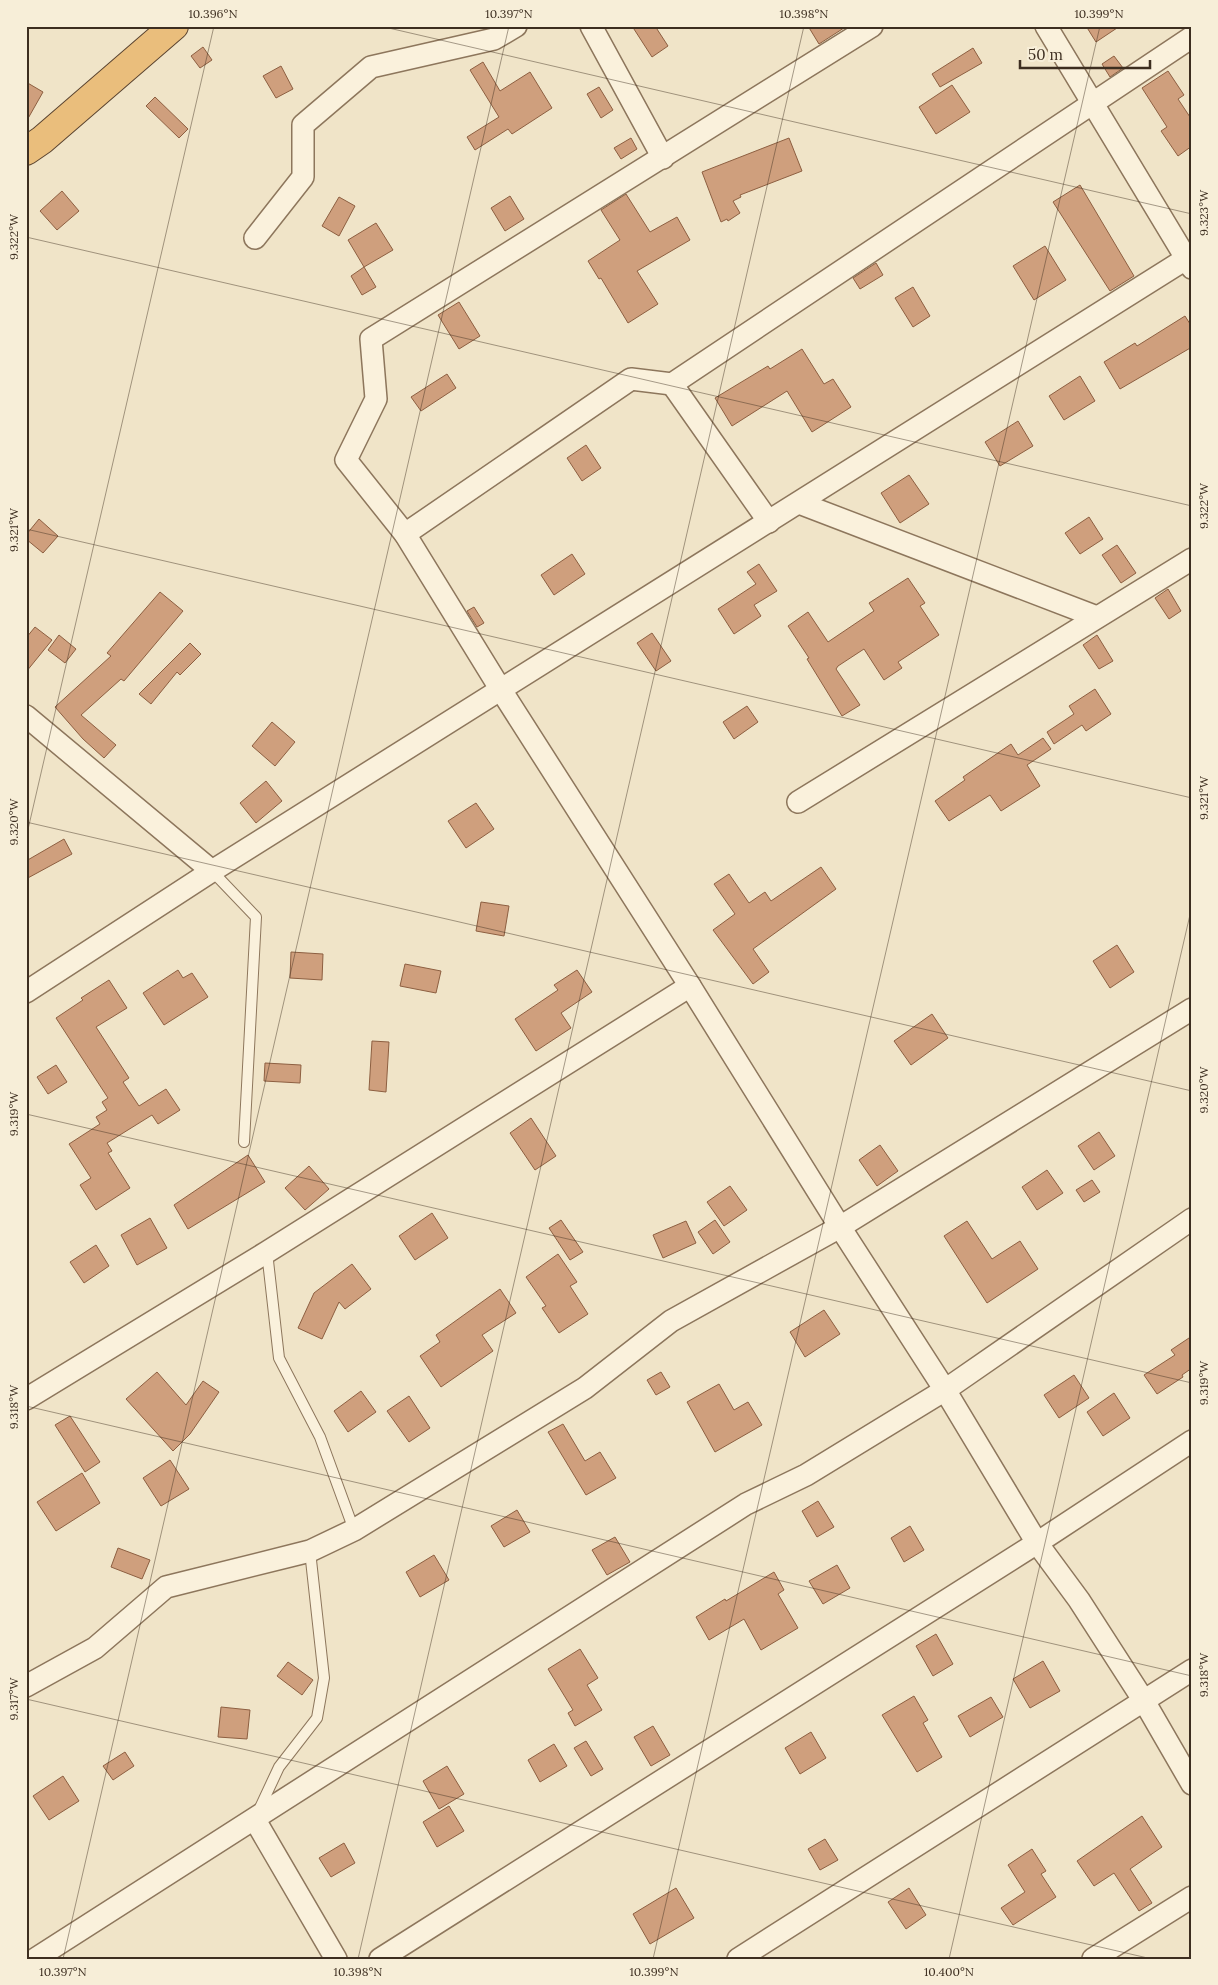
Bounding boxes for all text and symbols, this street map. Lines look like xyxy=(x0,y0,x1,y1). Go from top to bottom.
text: 10.396°N xyxy=(188,6,238,21)
text: 10.397°N xyxy=(485,6,533,21)
text: 10.398°N xyxy=(780,6,828,21)
text: 10.399°N xyxy=(1074,6,1124,21)
scale bar xyxy=(1020,38,1150,70)
text: 50 m xyxy=(1028,45,1063,64)
text: 9.323°W xyxy=(1196,189,1211,236)
text: 9.322°W xyxy=(6,213,21,260)
text: 9.322°W xyxy=(1196,482,1211,529)
text: 9.321°W xyxy=(6,507,21,552)
text: 9.321°W xyxy=(1196,775,1211,820)
text: 9.320°W xyxy=(6,797,21,846)
text: 9.320°W xyxy=(1196,1065,1211,1114)
text: 9.319°W xyxy=(6,1091,21,1136)
text: 9.319°W xyxy=(1196,1360,1211,1405)
text: 9.318°W xyxy=(6,1384,21,1429)
text: 9.318°W xyxy=(1196,1652,1211,1697)
text: 9.317°W xyxy=(6,1676,21,1721)
text: 10.397°N xyxy=(39,1964,87,1979)
text: 10.398°N xyxy=(334,1964,382,1979)
text: 10.399°N xyxy=(629,1964,679,1979)
text: 10.400°N xyxy=(924,1964,974,1979)

